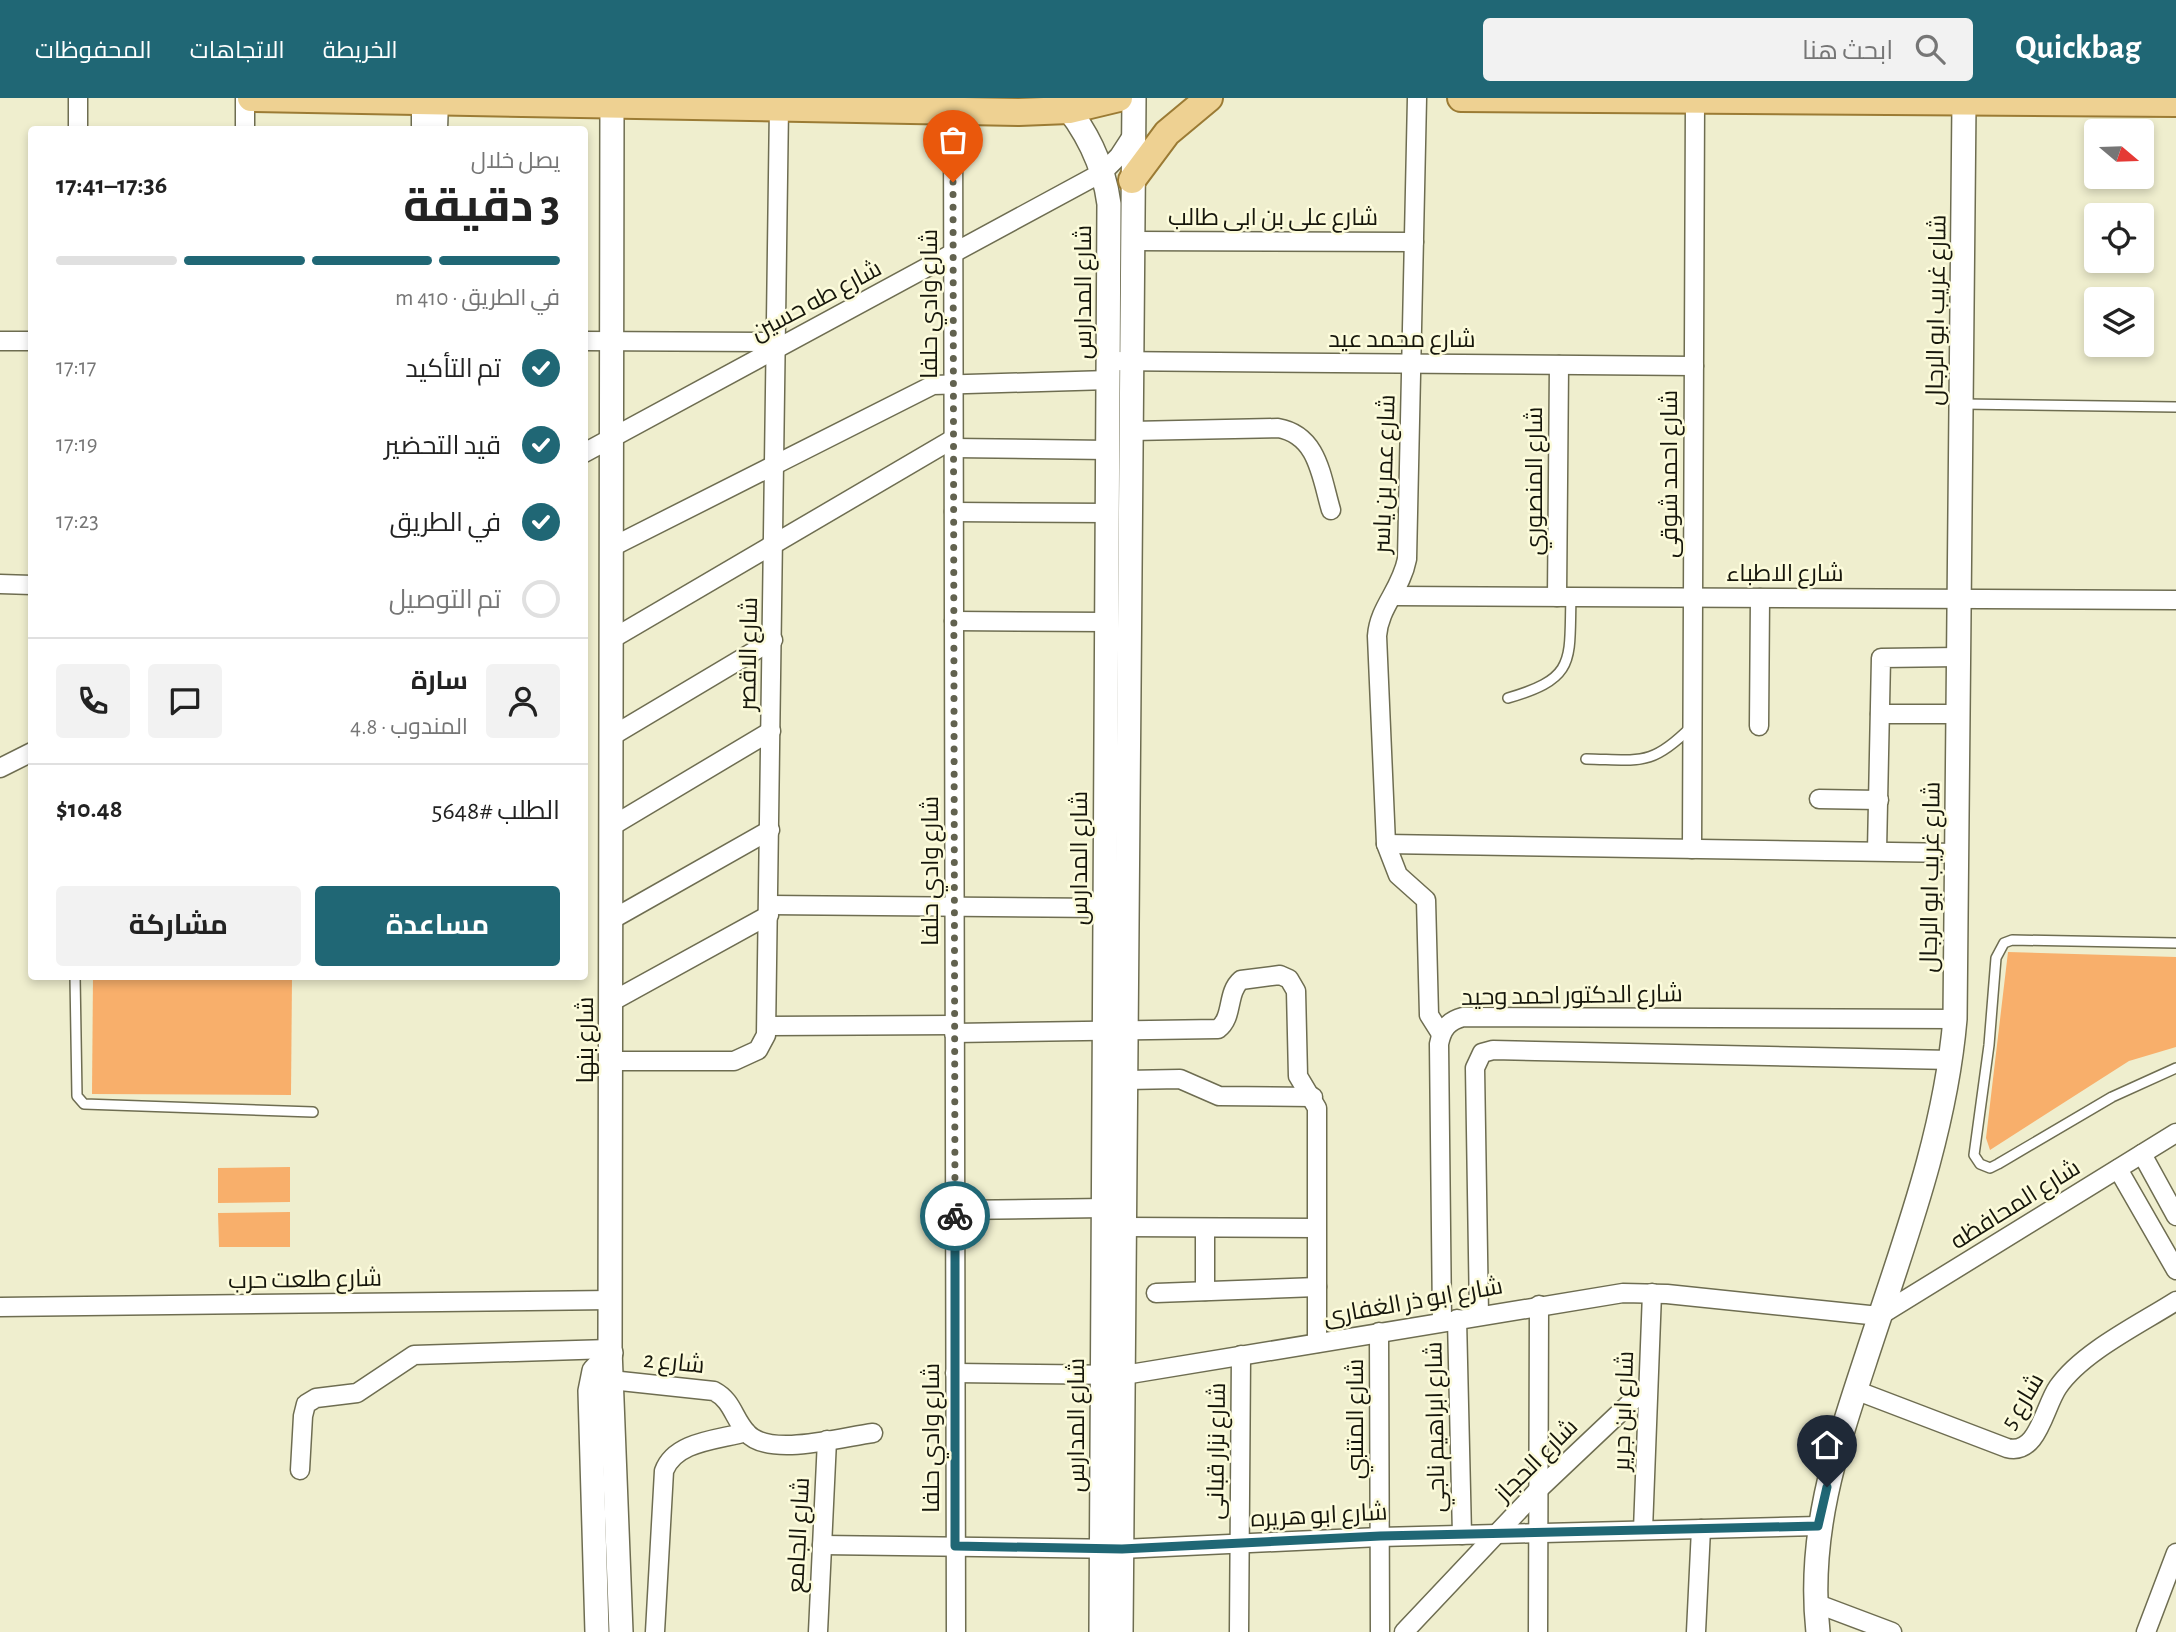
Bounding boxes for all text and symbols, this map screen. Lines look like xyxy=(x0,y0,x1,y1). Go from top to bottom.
search box xyxy=(1483,18,1973,81)
icon: search xyxy=(1911,30,1949,68)
text: Quickbag xyxy=(2015,32,2141,65)
text: ابحث هنا xyxy=(1802,38,1893,64)
text: المحفوظات xyxy=(35,39,152,63)
text: الاتجاهات xyxy=(190,39,285,63)
text: الخريطة xyxy=(323,39,398,63)
pin xyxy=(923,110,983,182)
north arrow xyxy=(2084,119,2154,189)
map controls xyxy=(2084,119,2154,357)
icon: bag xyxy=(934,121,972,159)
text: يصل خلال xyxy=(471,150,560,173)
text: 17:36–17:41 xyxy=(56,172,167,198)
text: 3 دقيقة xyxy=(403,184,560,230)
button: locate xyxy=(2084,203,2154,273)
street label: شارع على بن ابى طالب xyxy=(1168,205,1378,233)
street label: شارع غريب ابو الرجال xyxy=(1922,214,1954,406)
street label: شارع المدارس xyxy=(1071,225,1099,359)
street label: شارع وادي حلفا xyxy=(917,229,947,379)
street label: شارع طه حسين xyxy=(747,256,887,348)
text: في الطريق · 410 m xyxy=(395,287,560,310)
button: layers xyxy=(2084,287,2154,357)
street label: شارع محمد عيد xyxy=(1328,327,1476,355)
icon: check xyxy=(522,349,560,387)
text: 17:17 xyxy=(56,356,96,379)
text: تم التأكيد xyxy=(405,356,501,382)
street label: شارع احمد شوقى xyxy=(1657,390,1685,558)
street label: شارع عمر بن ياسر xyxy=(1369,394,1403,556)
street label: شارع المنصوري xyxy=(1522,407,1552,555)
icon: check xyxy=(522,426,560,464)
text: 17:19 xyxy=(56,433,98,456)
text: قيد التحضير xyxy=(384,433,501,459)
icon: check xyxy=(522,503,560,541)
text: 17:23 xyxy=(56,510,99,533)
text: في الطريق xyxy=(389,510,501,536)
street label: شارع الاطباء xyxy=(1726,561,1844,589)
text: تم التوصيل xyxy=(389,587,501,613)
street label: شارع الاقصر xyxy=(735,597,765,713)
button: phone xyxy=(56,664,130,738)
button: chat xyxy=(148,664,222,738)
button: person xyxy=(486,664,560,738)
text: سارة xyxy=(411,668,468,694)
text: المندوب · 4.8 xyxy=(350,716,468,739)
street label: شارع غريب ابو الرجال xyxy=(1916,781,1948,973)
street label: شارع المدارس xyxy=(1067,791,1095,925)
text: $10.48 xyxy=(56,796,122,822)
street label: شارع وادي حلفا xyxy=(918,796,948,946)
text: الطلب #5648 xyxy=(432,798,560,824)
button: مشاركة xyxy=(56,886,301,966)
button: مساعدة xyxy=(315,886,560,966)
street label: شارع الدكتور احمد وحيد xyxy=(1461,981,1683,1013)
street label: شارع بنها xyxy=(573,997,601,1083)
street label: شارع المحافظه xyxy=(1946,1155,2086,1257)
courier xyxy=(920,1181,990,1251)
icon: bike xyxy=(936,1197,974,1235)
street label: شارع طلعت حرب xyxy=(228,1266,382,1296)
street label: شارع ابو ذر الغفارى xyxy=(1322,1273,1505,1333)
street label: شارع ابراهيم ناجي xyxy=(1422,1341,1455,1513)
street label: شارع 2 xyxy=(642,1347,706,1381)
street label: شارع ابن جرير xyxy=(1609,1351,1641,1474)
street label: شارع المدارس xyxy=(1064,1358,1092,1492)
street label: شارع المتنبي xyxy=(1343,1359,1374,1479)
street label: شارع وادي حلفا xyxy=(919,1363,949,1513)
street label: شارع 5 xyxy=(1996,1369,2051,1435)
street label: شارع نزار قبانى xyxy=(1203,1382,1233,1520)
street label: شارع الحجاز xyxy=(1489,1414,1585,1510)
pin xyxy=(1797,1415,1857,1487)
icon: home xyxy=(1808,1426,1846,1464)
street label: شارع الجامع xyxy=(783,1477,817,1594)
street label: شارع ابو هريره xyxy=(1250,1499,1388,1535)

